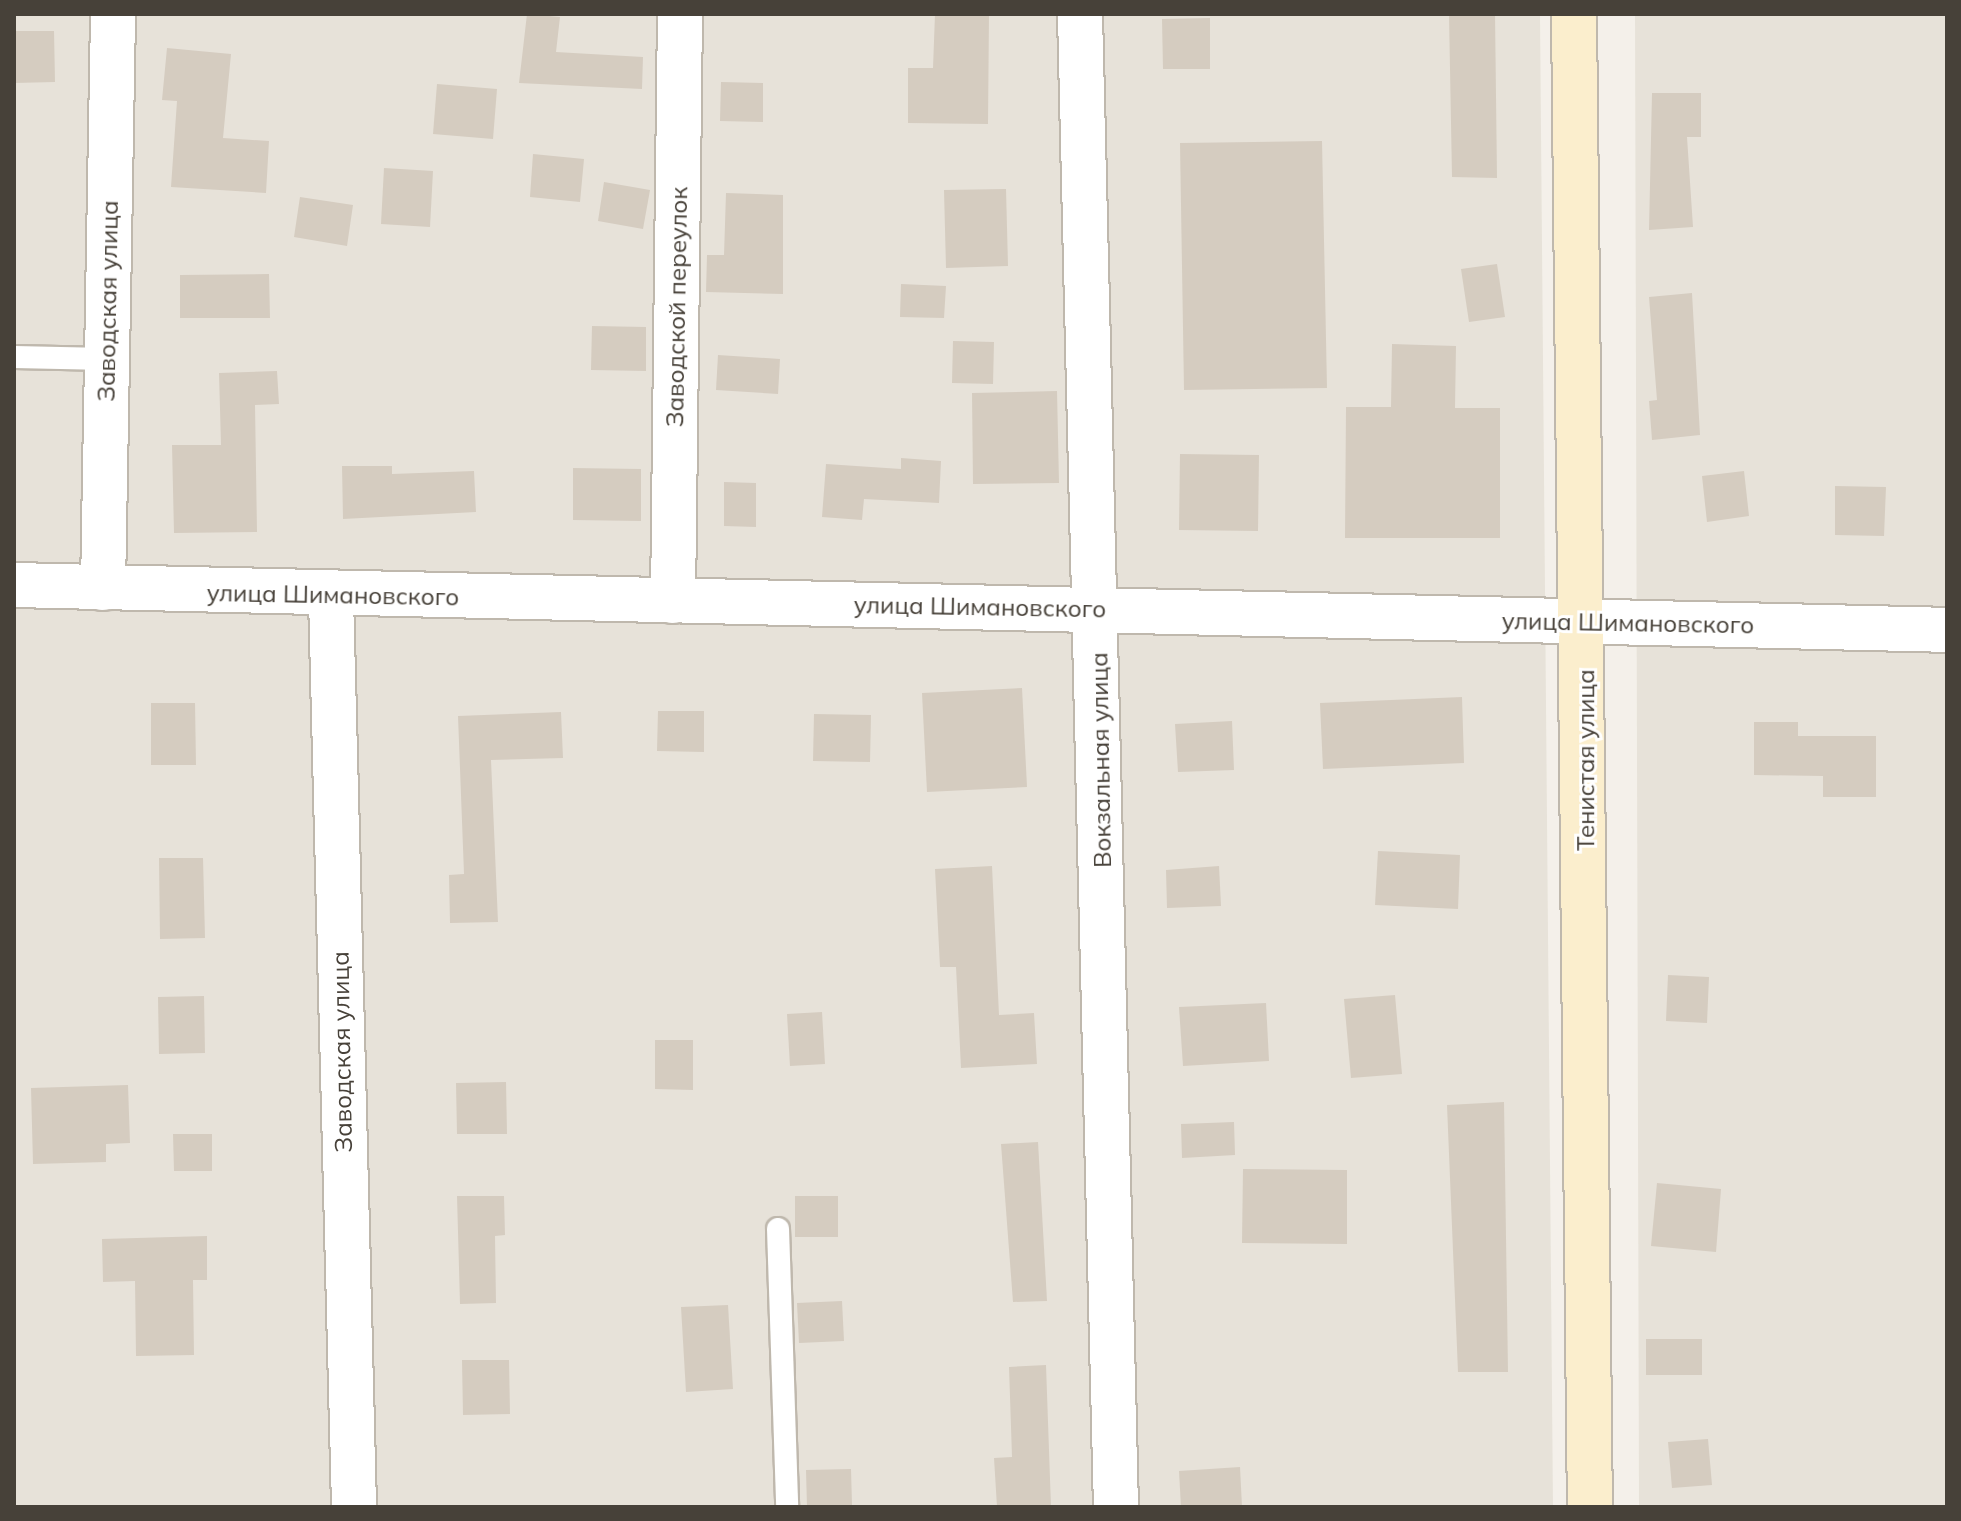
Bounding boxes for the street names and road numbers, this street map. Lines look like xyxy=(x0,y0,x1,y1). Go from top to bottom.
street label: Заводской переулок xyxy=(661,187,693,427)
street label: Заводская улица xyxy=(92,200,124,402)
street label: улица Шимановского xyxy=(207,578,459,612)
street label: улица Шимановского xyxy=(854,590,1106,624)
street label: улица Шимановского xyxy=(1502,606,1754,640)
street label: Вокзальная улица xyxy=(1085,652,1117,868)
street label: Тенистая улица xyxy=(1572,669,1600,851)
street label: Заводская улица xyxy=(326,951,358,1153)

